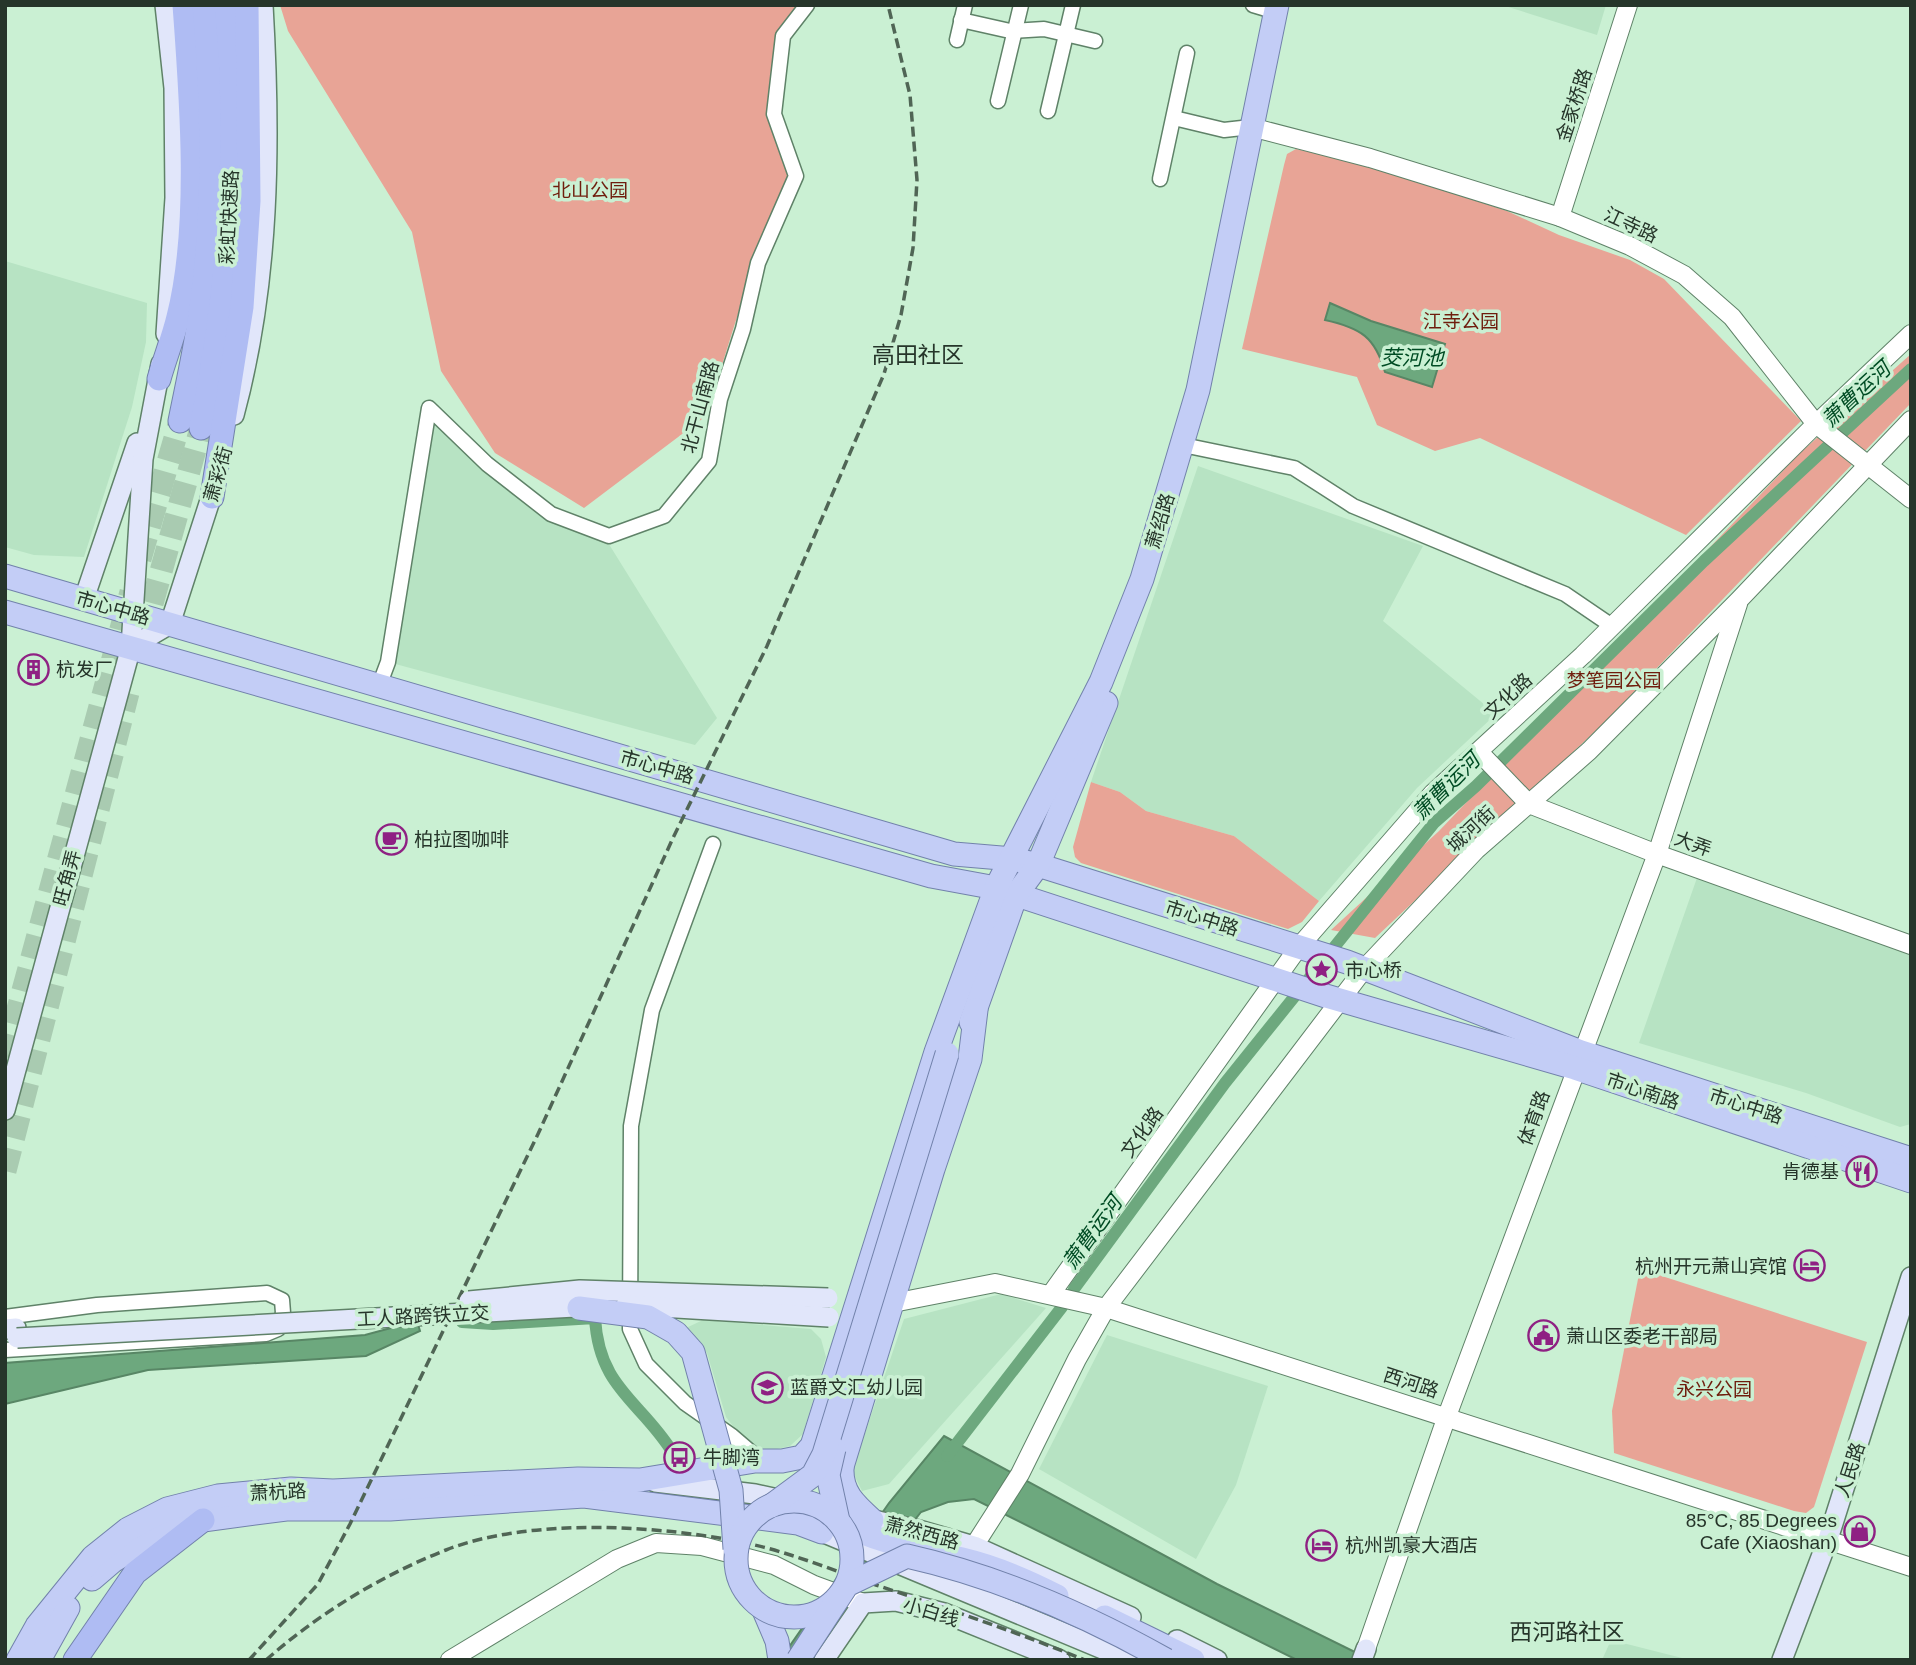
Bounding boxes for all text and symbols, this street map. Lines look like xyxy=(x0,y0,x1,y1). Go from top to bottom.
street label: 金家桥路 xyxy=(1552,66,1596,144)
street label: 彩虹快速路 xyxy=(216,169,242,265)
park label: 北山公园 xyxy=(552,180,628,201)
street label: 江寺路 xyxy=(1601,203,1661,247)
park label: 江寺公园 xyxy=(1423,311,1499,332)
district label: 高田社区 xyxy=(872,342,964,368)
water label: 茭河池 xyxy=(1381,346,1445,369)
water label: 萧曹运河 xyxy=(1817,354,1897,431)
street label: 北干山南路 xyxy=(678,358,722,456)
street label: 萧彩街 xyxy=(200,444,236,504)
street label: 萧绍路 xyxy=(1142,491,1178,551)
street label: 市心中路 xyxy=(74,587,152,629)
building icon: 杭发厂 xyxy=(16,652,50,686)
place label: 杭发厂 xyxy=(56,659,113,680)
street label: 文化路 xyxy=(1480,669,1536,723)
park label: 梦笔园公园 xyxy=(1566,670,1662,691)
water label: 萧曹运河 xyxy=(1408,745,1487,824)
street label: 市心中路 xyxy=(618,746,696,788)
street label: 城河街 xyxy=(1443,802,1499,856)
cafe icon: 柏拉图咖啡 xyxy=(374,822,408,856)
street label: 大弄 xyxy=(1672,828,1714,860)
place label: 柏拉图咖啡 xyxy=(414,829,509,850)
street label: 旺角弄 xyxy=(49,848,85,908)
street label: 市心中路 xyxy=(1163,896,1241,940)
place icon: 市心桥 xyxy=(1305,953,1339,987)
place label: 市心桥 xyxy=(1345,960,1402,981)
street label: 市心南路 xyxy=(1604,1069,1682,1113)
street label: 市心中路 xyxy=(1707,1084,1785,1128)
street label: 体育路 xyxy=(1514,1088,1554,1148)
street label: 文化路 xyxy=(1117,1103,1167,1161)
restaurant icon: 肯德基 xyxy=(1845,1154,1879,1188)
place label: 肯德基 xyxy=(1782,1161,1839,1182)
water label: 萧曹运河 xyxy=(1058,1188,1128,1273)
hotel icon: 杭州开元萧山宾馆 xyxy=(1793,1249,1827,1283)
place label: 杭州开元萧山宾馆 xyxy=(1635,1256,1787,1277)
street label: 工人路跨铁立交 xyxy=(356,1302,490,1330)
public building icon: 萧山区委老干部局 xyxy=(1526,1319,1560,1353)
place label: 萧山区委老干部局 xyxy=(1566,1326,1718,1347)
street label: 西河路 xyxy=(1381,1364,1441,1402)
school or university icon: 蓝爵文汇幼儿园 xyxy=(750,1370,784,1404)
place label: 蓝爵文汇幼儿园 xyxy=(790,1377,923,1398)
park label: 永兴公园 xyxy=(1676,1379,1752,1400)
bus stop icon: 牛脚湾 xyxy=(663,1440,697,1474)
street label: 人民路 xyxy=(1831,1440,1869,1500)
place label: 牛脚湾 xyxy=(703,1447,760,1468)
street label: 萧杭路 xyxy=(249,1480,307,1504)
place label: 85°C, 85 Degrees Cafe (Xiaoshan) xyxy=(1686,1510,1837,1553)
street label: 萧然西路 xyxy=(883,1513,961,1553)
shop icon: 85°C, 85 Degrees Cafe (Xiaoshan) xyxy=(1843,1514,1877,1548)
hotel icon: 杭州凯豪大酒店 xyxy=(1305,1528,1339,1562)
place label: 杭州凯豪大酒店 xyxy=(1345,1535,1478,1556)
street label: 小白线 xyxy=(901,1594,961,1630)
district label: 西河路社区 xyxy=(1510,1619,1625,1645)

